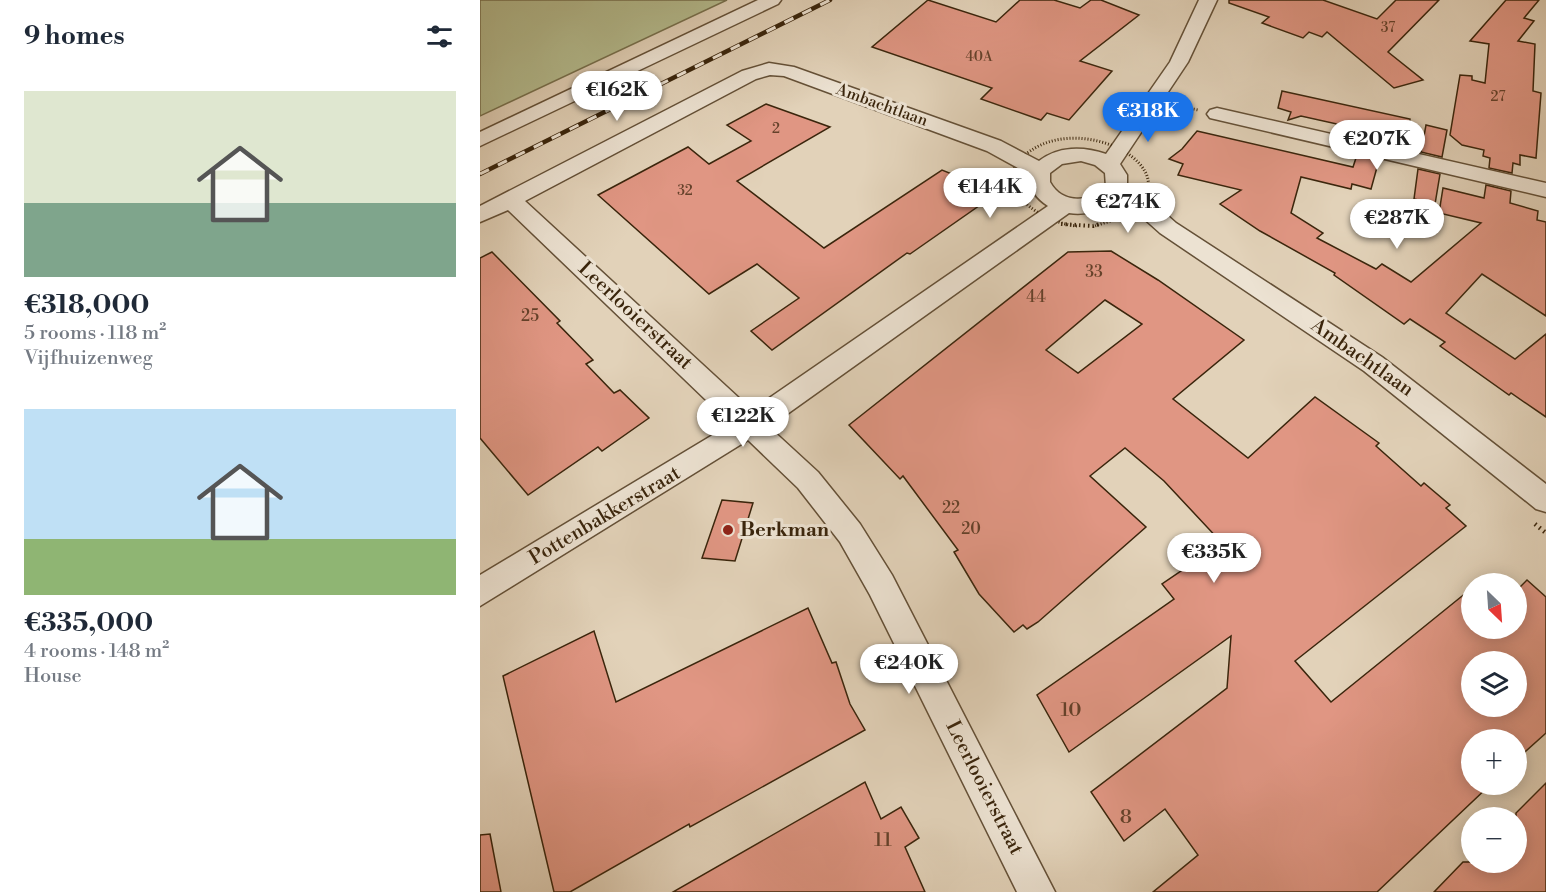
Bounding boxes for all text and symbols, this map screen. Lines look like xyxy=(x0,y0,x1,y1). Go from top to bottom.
house number: 37 xyxy=(1381,19,1395,37)
text: 9 homes xyxy=(24,20,125,52)
icon: filters xyxy=(423,20,456,53)
house number: 40A xyxy=(965,48,993,66)
pin: €162K xyxy=(575,71,659,122)
text: €162K xyxy=(585,78,649,103)
street label: Ambachtlaan xyxy=(833,79,931,131)
house number: 27 xyxy=(1491,88,1505,106)
pin: €318K xyxy=(1106,92,1190,143)
text: €318K xyxy=(1117,99,1179,124)
house number: 2 xyxy=(772,120,780,138)
pin: €207K xyxy=(1335,120,1419,171)
text: €207K xyxy=(1343,127,1411,152)
icon: home xyxy=(186,130,294,238)
pin: €144K xyxy=(948,168,1032,219)
text: €144K xyxy=(957,175,1023,200)
house number: 32 xyxy=(677,182,693,200)
pin: €274K xyxy=(1086,183,1170,234)
text: €274K xyxy=(1095,190,1161,215)
pin: €287K xyxy=(1355,199,1439,250)
text: €287K xyxy=(1364,206,1430,231)
street label: Leerlooierstraat xyxy=(573,257,697,375)
house number: 33 xyxy=(1085,262,1103,282)
house number: 44 xyxy=(1026,287,1046,307)
text: €318,000 xyxy=(24,289,149,321)
house number: 25 xyxy=(521,306,539,326)
street label: Ambachtlaan xyxy=(1305,313,1418,403)
text: 5 rooms · 118 m² xyxy=(24,321,166,346)
text: Vijfhuizenweg xyxy=(24,346,153,371)
pin: €122K xyxy=(701,397,785,448)
text: €122K xyxy=(711,404,775,429)
icon: home xyxy=(186,448,294,556)
street label: Pottenbakkerstraat xyxy=(525,461,685,571)
house number: 22 xyxy=(942,498,960,518)
place label: Berkman xyxy=(740,518,830,543)
house number: 20 xyxy=(961,519,981,539)
marker: Berkman xyxy=(721,523,735,537)
pin: €335K xyxy=(1172,533,1256,584)
text: €335K xyxy=(1181,540,1247,565)
north arrow xyxy=(1461,573,1527,639)
map controls xyxy=(1461,573,1527,873)
text: €335,000 xyxy=(24,607,153,639)
text: 4 rooms · 148 m² xyxy=(24,639,169,664)
pin: €240K xyxy=(867,644,951,695)
text: €240K xyxy=(874,651,944,676)
button: layers xyxy=(1461,651,1527,717)
text: House xyxy=(24,664,82,689)
house number: 10 xyxy=(1060,698,1082,723)
street label: Leerlooierstraat xyxy=(939,717,1029,859)
button: + xyxy=(1461,729,1527,795)
house number: 8 xyxy=(1120,805,1132,830)
button: − xyxy=(1461,807,1527,873)
house number: 11 xyxy=(874,828,892,853)

